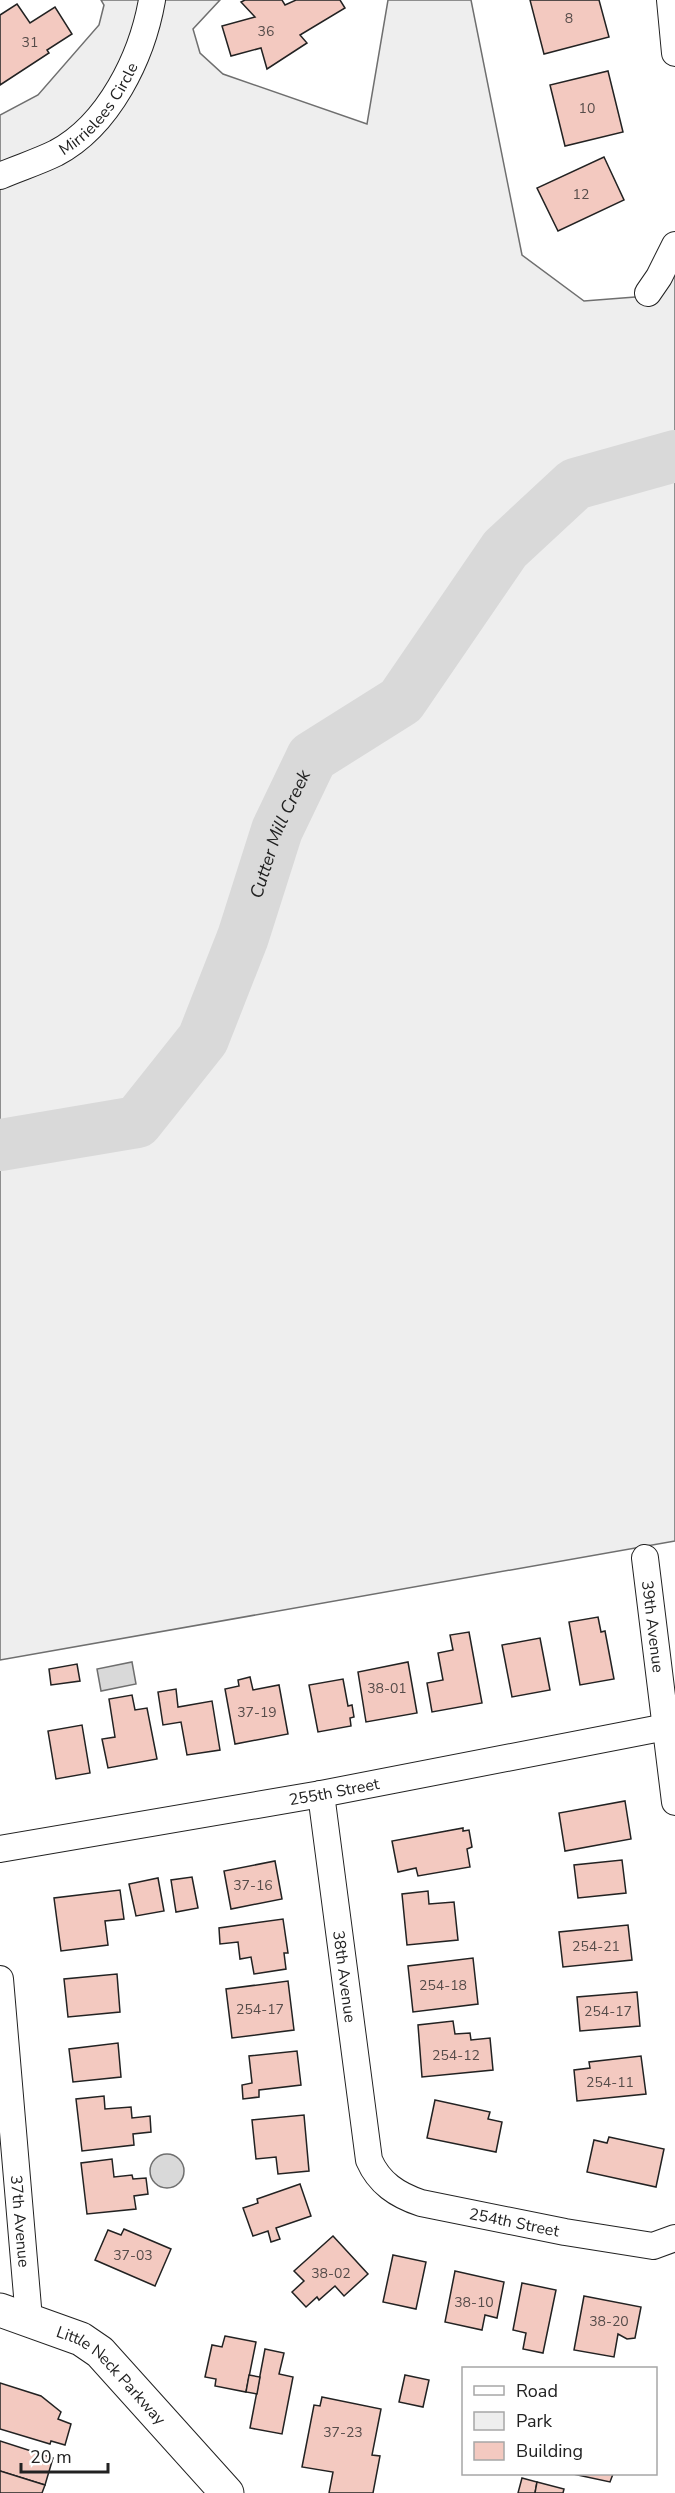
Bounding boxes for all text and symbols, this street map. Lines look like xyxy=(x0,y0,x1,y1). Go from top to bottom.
house number: 8 xyxy=(565,9,573,28)
house number: 36 xyxy=(258,22,274,41)
house number: 31 xyxy=(22,33,38,52)
street label: Mirrielees Circle xyxy=(55,59,143,161)
house number: 10 xyxy=(579,99,595,118)
house number: 12 xyxy=(573,185,589,204)
water label: Cutter Mill Creek xyxy=(244,765,317,901)
street label: 39th Avenue xyxy=(636,1579,669,1674)
house number: 38-01 xyxy=(367,1679,407,1698)
house number: 37-19 xyxy=(237,1703,277,1722)
street label: 255th Street xyxy=(287,1773,382,1811)
house number: 37-16 xyxy=(233,1876,273,1895)
street label: 38th Avenue xyxy=(327,1929,361,2024)
house number: 254-21 xyxy=(572,1937,620,1956)
house number: 254-18 xyxy=(419,1976,467,1995)
house number: 254-17 xyxy=(236,2000,284,2019)
house number: 254-17 xyxy=(584,2002,632,2021)
house number: 254-12 xyxy=(432,2046,480,2065)
house number: 254-11 xyxy=(586,2073,634,2092)
street label: 37th Avenue xyxy=(5,2174,35,2268)
street label: 254th Street xyxy=(467,2203,561,2243)
house number: 37-03 xyxy=(113,2246,153,2265)
house number: 38-02 xyxy=(311,2264,351,2283)
house number: 38-10 xyxy=(454,2293,494,2312)
house number: 38-20 xyxy=(589,2312,629,2331)
street label: Little Neck Parkway xyxy=(53,2321,171,2431)
legend xyxy=(462,2367,657,2475)
text: Road xyxy=(516,2379,558,2403)
text: Park xyxy=(516,2409,553,2433)
house number: 37-23 xyxy=(323,2423,363,2442)
scale bar xyxy=(21,2436,108,2474)
text: Building xyxy=(516,2439,583,2463)
text: 20 m xyxy=(30,2445,72,2469)

